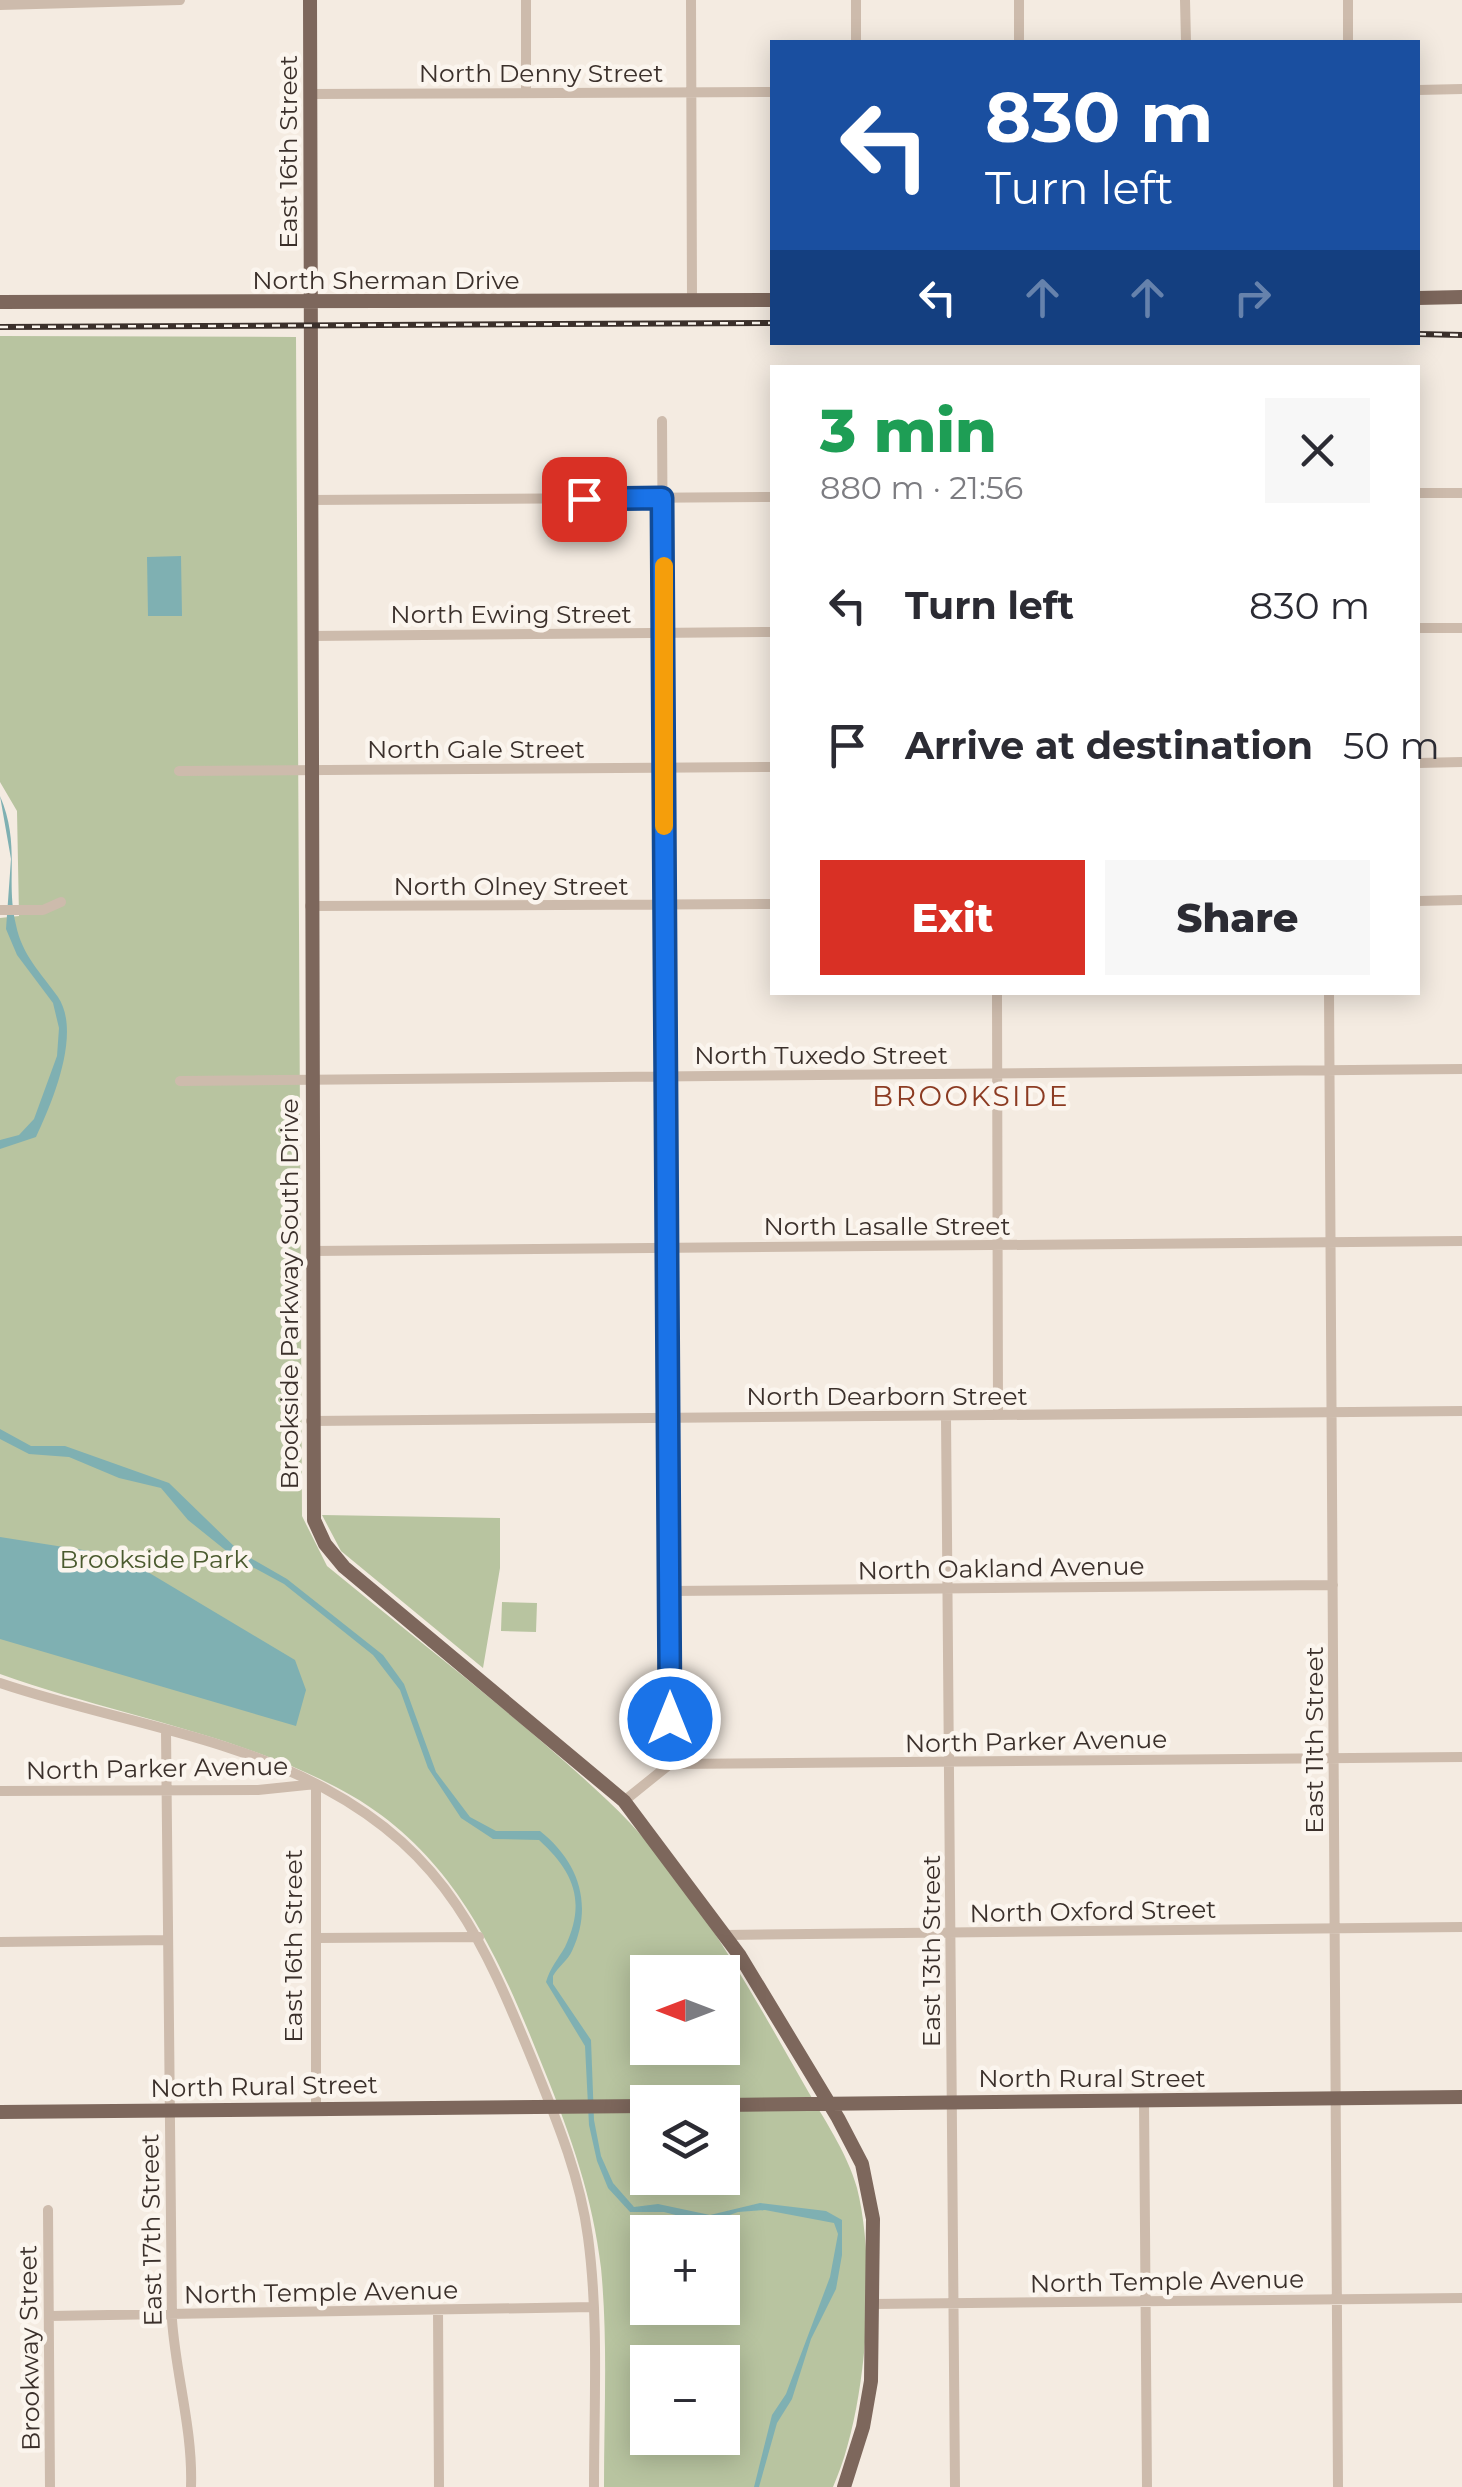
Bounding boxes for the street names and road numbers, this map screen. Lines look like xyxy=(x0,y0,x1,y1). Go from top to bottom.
street label: East 16th Street xyxy=(273,55,303,249)
street label: North Denny Street xyxy=(419,58,663,88)
street label: North Sherman Drive xyxy=(252,265,520,295)
street label: North Ewing Street xyxy=(390,599,632,629)
street label: North Gale Street xyxy=(367,734,585,764)
street label: North Olney Street xyxy=(393,871,629,901)
street label: North Tuxedo Street xyxy=(694,1040,948,1070)
street label: Brookside Parkway South Drive xyxy=(274,1098,304,1490)
street label: North Lasalle Street xyxy=(763,1211,1011,1241)
street label: North Dearborn Street xyxy=(746,1381,1028,1411)
street label: North Oakland Avenue xyxy=(857,1550,1145,1586)
street label: East 11th Street xyxy=(1299,1646,1329,1834)
street label: North Parker Avenue xyxy=(904,1724,1168,1758)
street label: North Parker Avenue xyxy=(25,1751,289,1785)
street label: East 16th Street xyxy=(278,1849,308,2043)
street label: East 13th Street xyxy=(916,1855,946,2047)
street label: North Oxford Street xyxy=(969,1894,1217,1928)
street label: North Rural Street xyxy=(978,2063,1206,2093)
street label: North Rural Street xyxy=(150,2069,378,2103)
street label: East 17th Street xyxy=(134,2133,168,2327)
street label: Brookway Street xyxy=(12,2245,46,2451)
street label: North Temple Avenue xyxy=(1030,2264,1304,2298)
street label: North Temple Avenue xyxy=(184,2275,458,2309)

